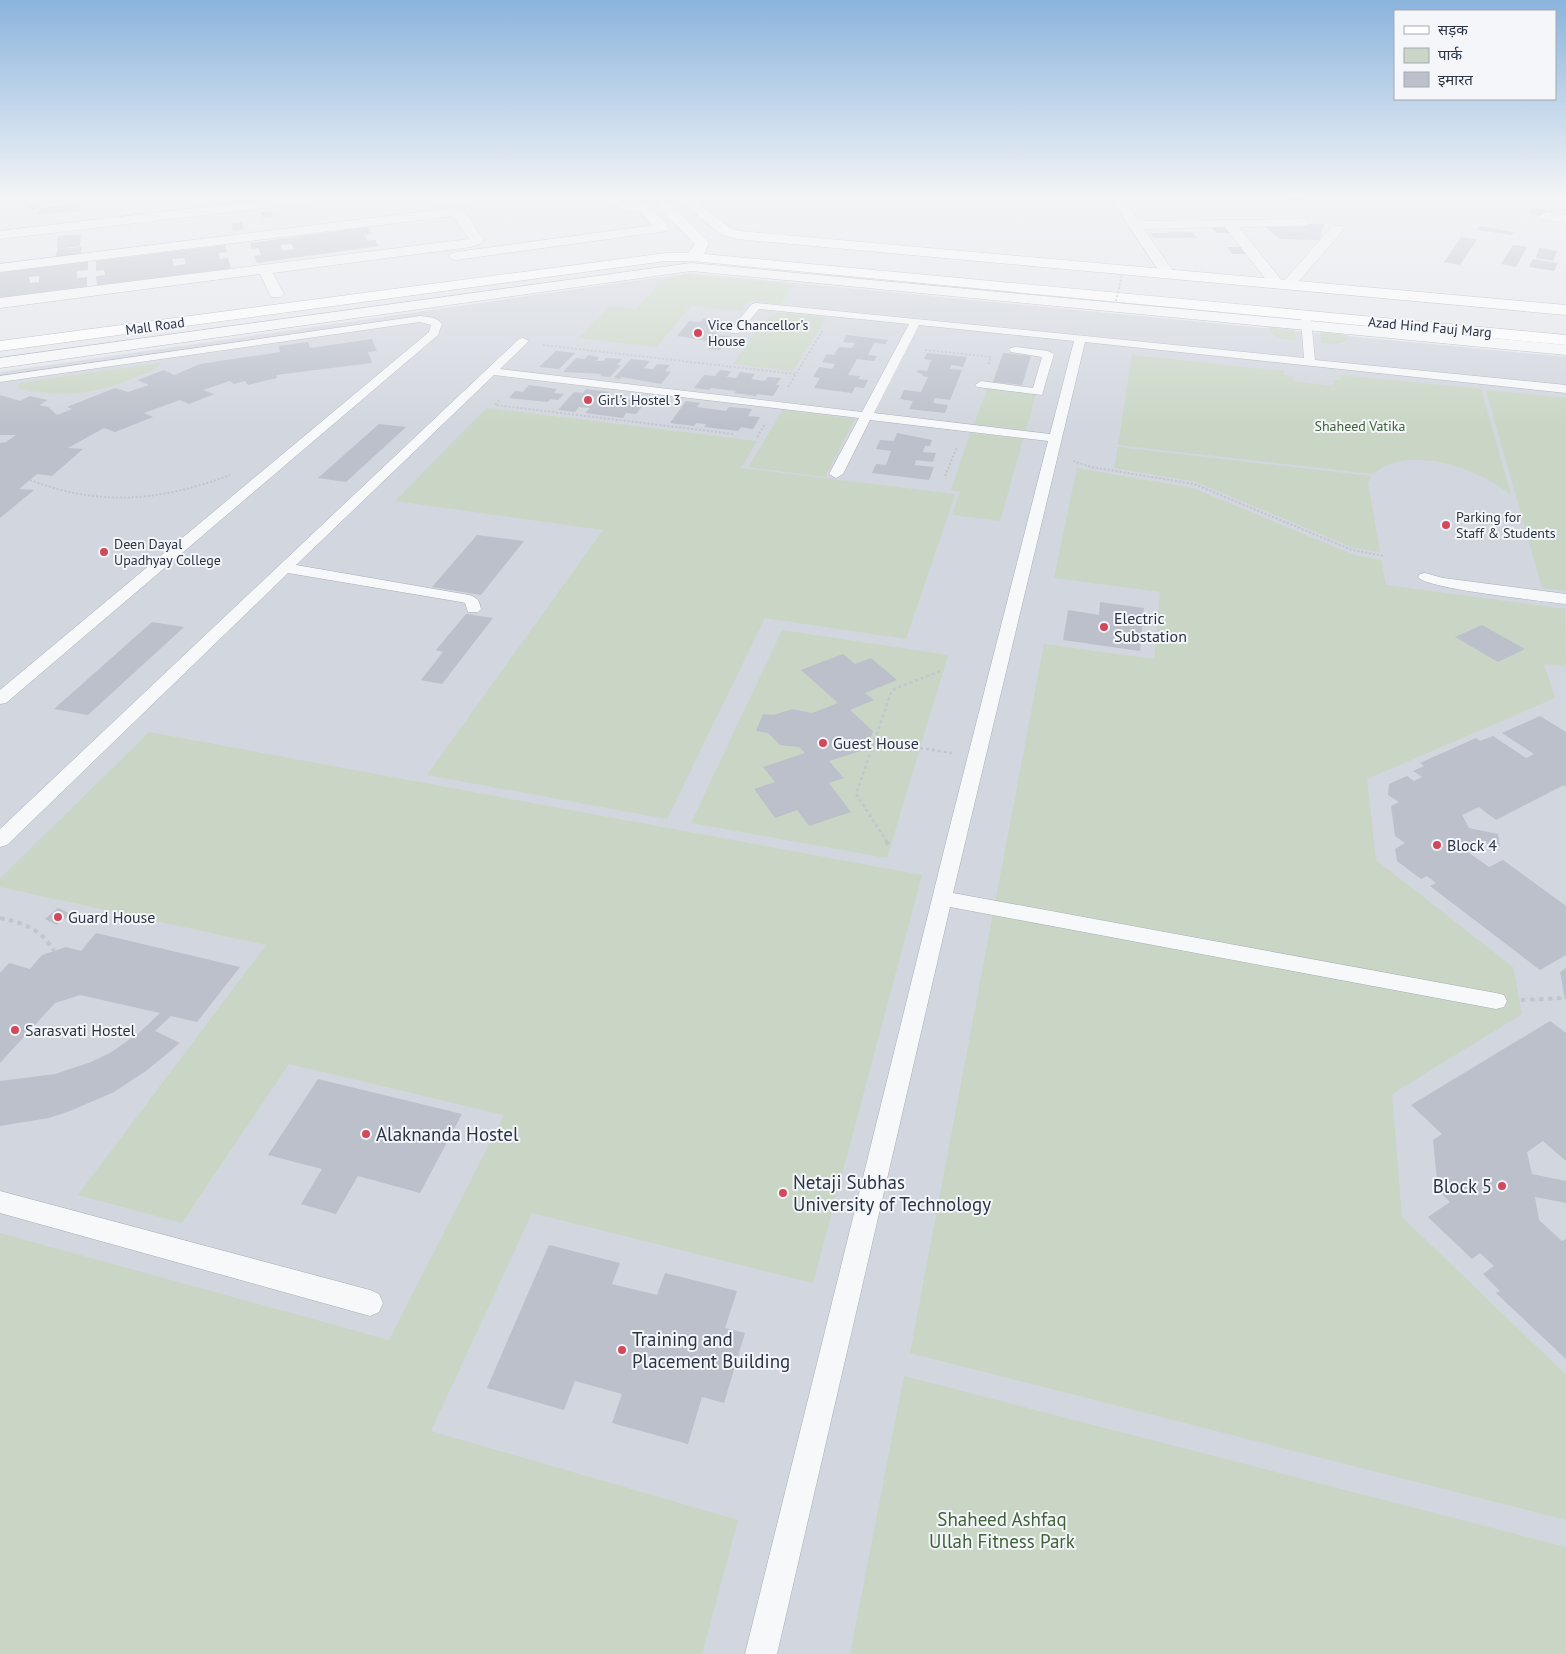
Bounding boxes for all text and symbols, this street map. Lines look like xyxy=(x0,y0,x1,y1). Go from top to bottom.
legend xyxy=(1394,10,1556,100)
text: सड़क xyxy=(1438,20,1468,39)
text: पार्क xyxy=(1438,45,1462,64)
text: इमारत xyxy=(1438,70,1473,89)
street label: Mall Road xyxy=(124,313,186,339)
street label: Azad Hind Fauj Marg xyxy=(1367,313,1493,341)
place label: Vice Chancellor's House xyxy=(707,316,809,350)
marker: Vice Chancellor's House xyxy=(692,327,704,339)
place label: Girl's Hostel 3 xyxy=(598,391,681,409)
marker: Girl's Hostel 3 xyxy=(582,394,594,406)
park label: Shaheed Vatika xyxy=(1315,417,1406,435)
place label: Parking for Staff & Students xyxy=(1456,508,1556,542)
marker: Parking for Staff & Students xyxy=(1440,519,1452,531)
place label: Deen Dayal Upadhyay College xyxy=(114,535,221,569)
marker: Deen Dayal Upadhyay College xyxy=(98,546,110,558)
place label: Electric Substation xyxy=(1114,608,1187,646)
marker: Electric Substation xyxy=(1098,621,1110,633)
place label: Guest House xyxy=(833,733,919,753)
marker: Guest House xyxy=(817,737,829,749)
place label: Block 4 xyxy=(1447,835,1497,855)
marker: Block 4 xyxy=(1431,839,1443,851)
place label: Guard House xyxy=(68,907,156,927)
marker: Guard House xyxy=(52,911,64,923)
place label: Sarasvati Hostel xyxy=(25,1020,136,1040)
marker: Sarasvati Hostel xyxy=(9,1024,21,1036)
place label: Alaknanda Hostel xyxy=(376,1122,519,1146)
marker: Alaknanda Hostel xyxy=(360,1128,372,1140)
place label: Netaji Subhas University of Technology xyxy=(793,1170,991,1216)
place label: Block 5 xyxy=(1433,1174,1492,1198)
marker: Block 5 xyxy=(1496,1180,1508,1192)
marker: Netaji Subhas University of Technology xyxy=(777,1187,789,1199)
place label: Training and Placement Building xyxy=(632,1327,790,1373)
marker: Training and Placement Building xyxy=(616,1344,628,1356)
park label: Shaheed Ashfaq Ullah Fitness Park xyxy=(929,1507,1075,1553)

